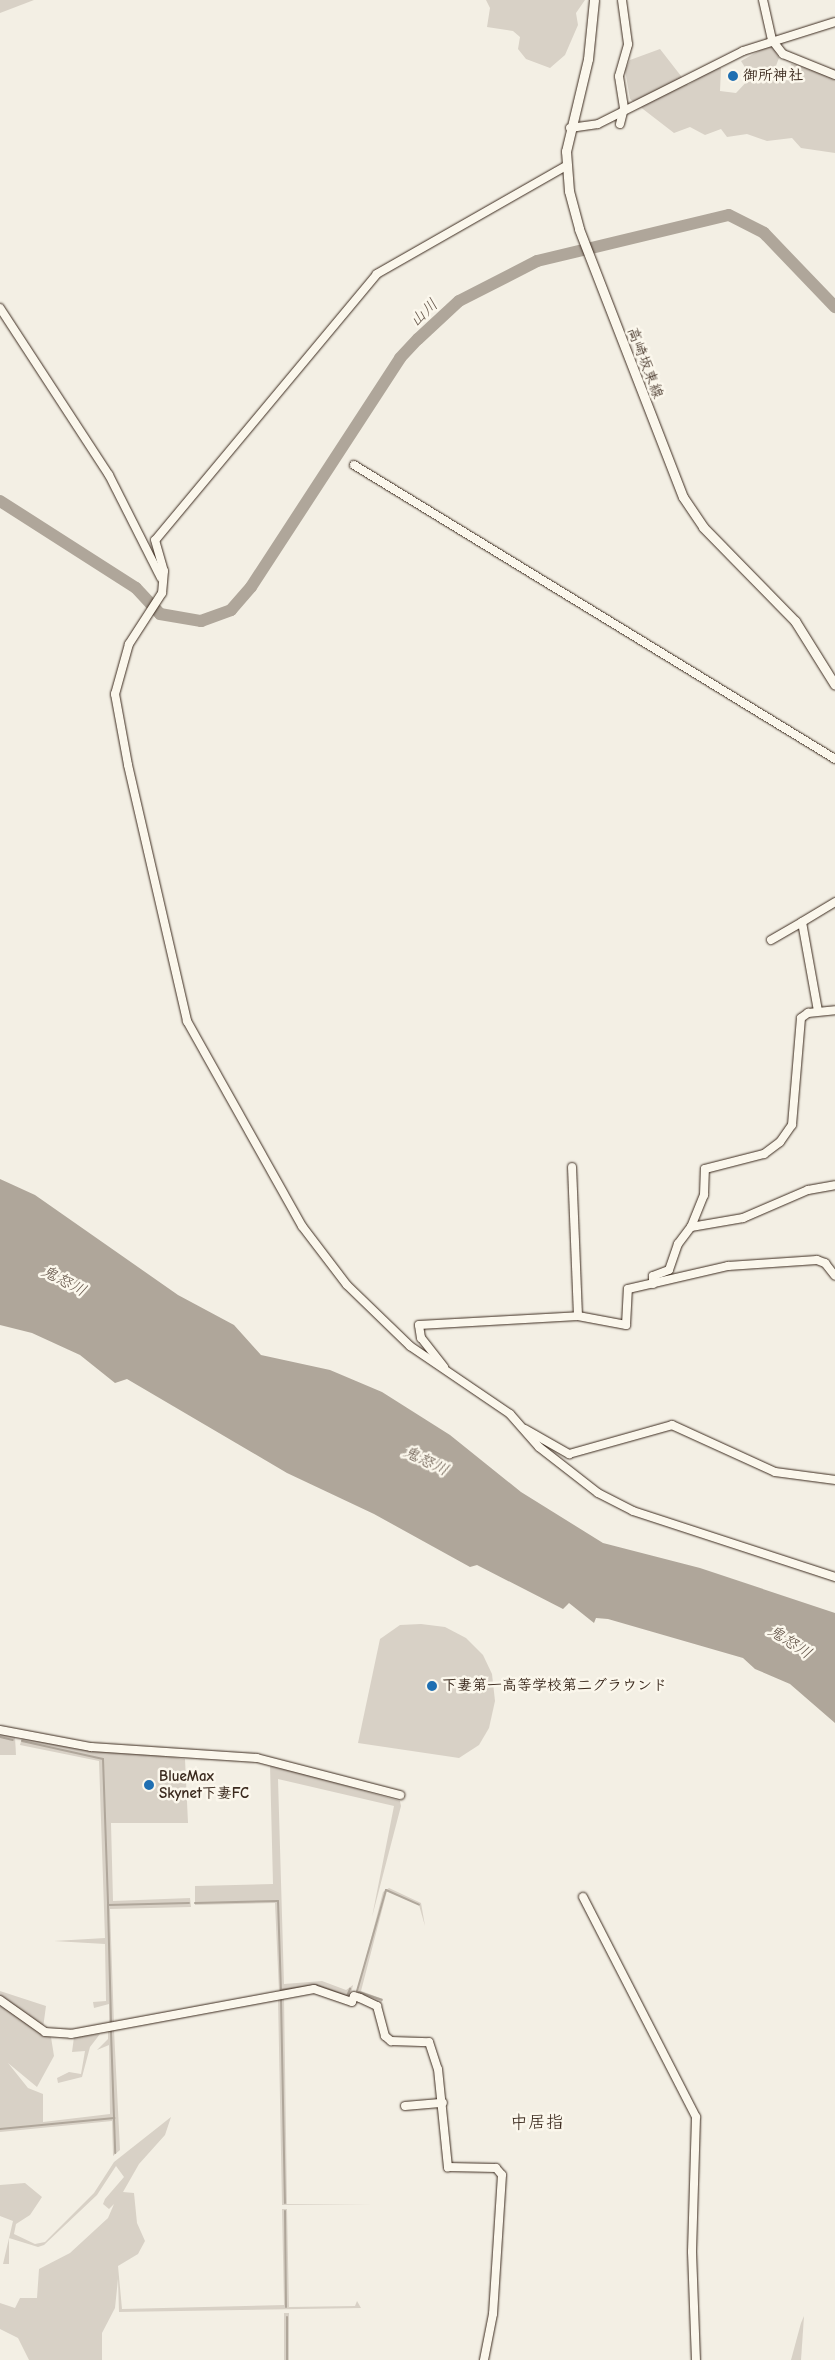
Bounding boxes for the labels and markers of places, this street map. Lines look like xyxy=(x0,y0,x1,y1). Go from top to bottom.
place label: 御所神社 xyxy=(743,67,803,85)
marker: 御所神社 xyxy=(727,70,739,82)
place label: 下妻第一高等学校第二グラウンド xyxy=(442,1677,667,1695)
marker: 下妻第一高等学校第二グラウンド xyxy=(426,1680,438,1692)
place label: BlueMax Skynet下妻FC xyxy=(159,1767,249,1802)
marker: BlueMax Skynet下妻FC xyxy=(143,1779,155,1791)

